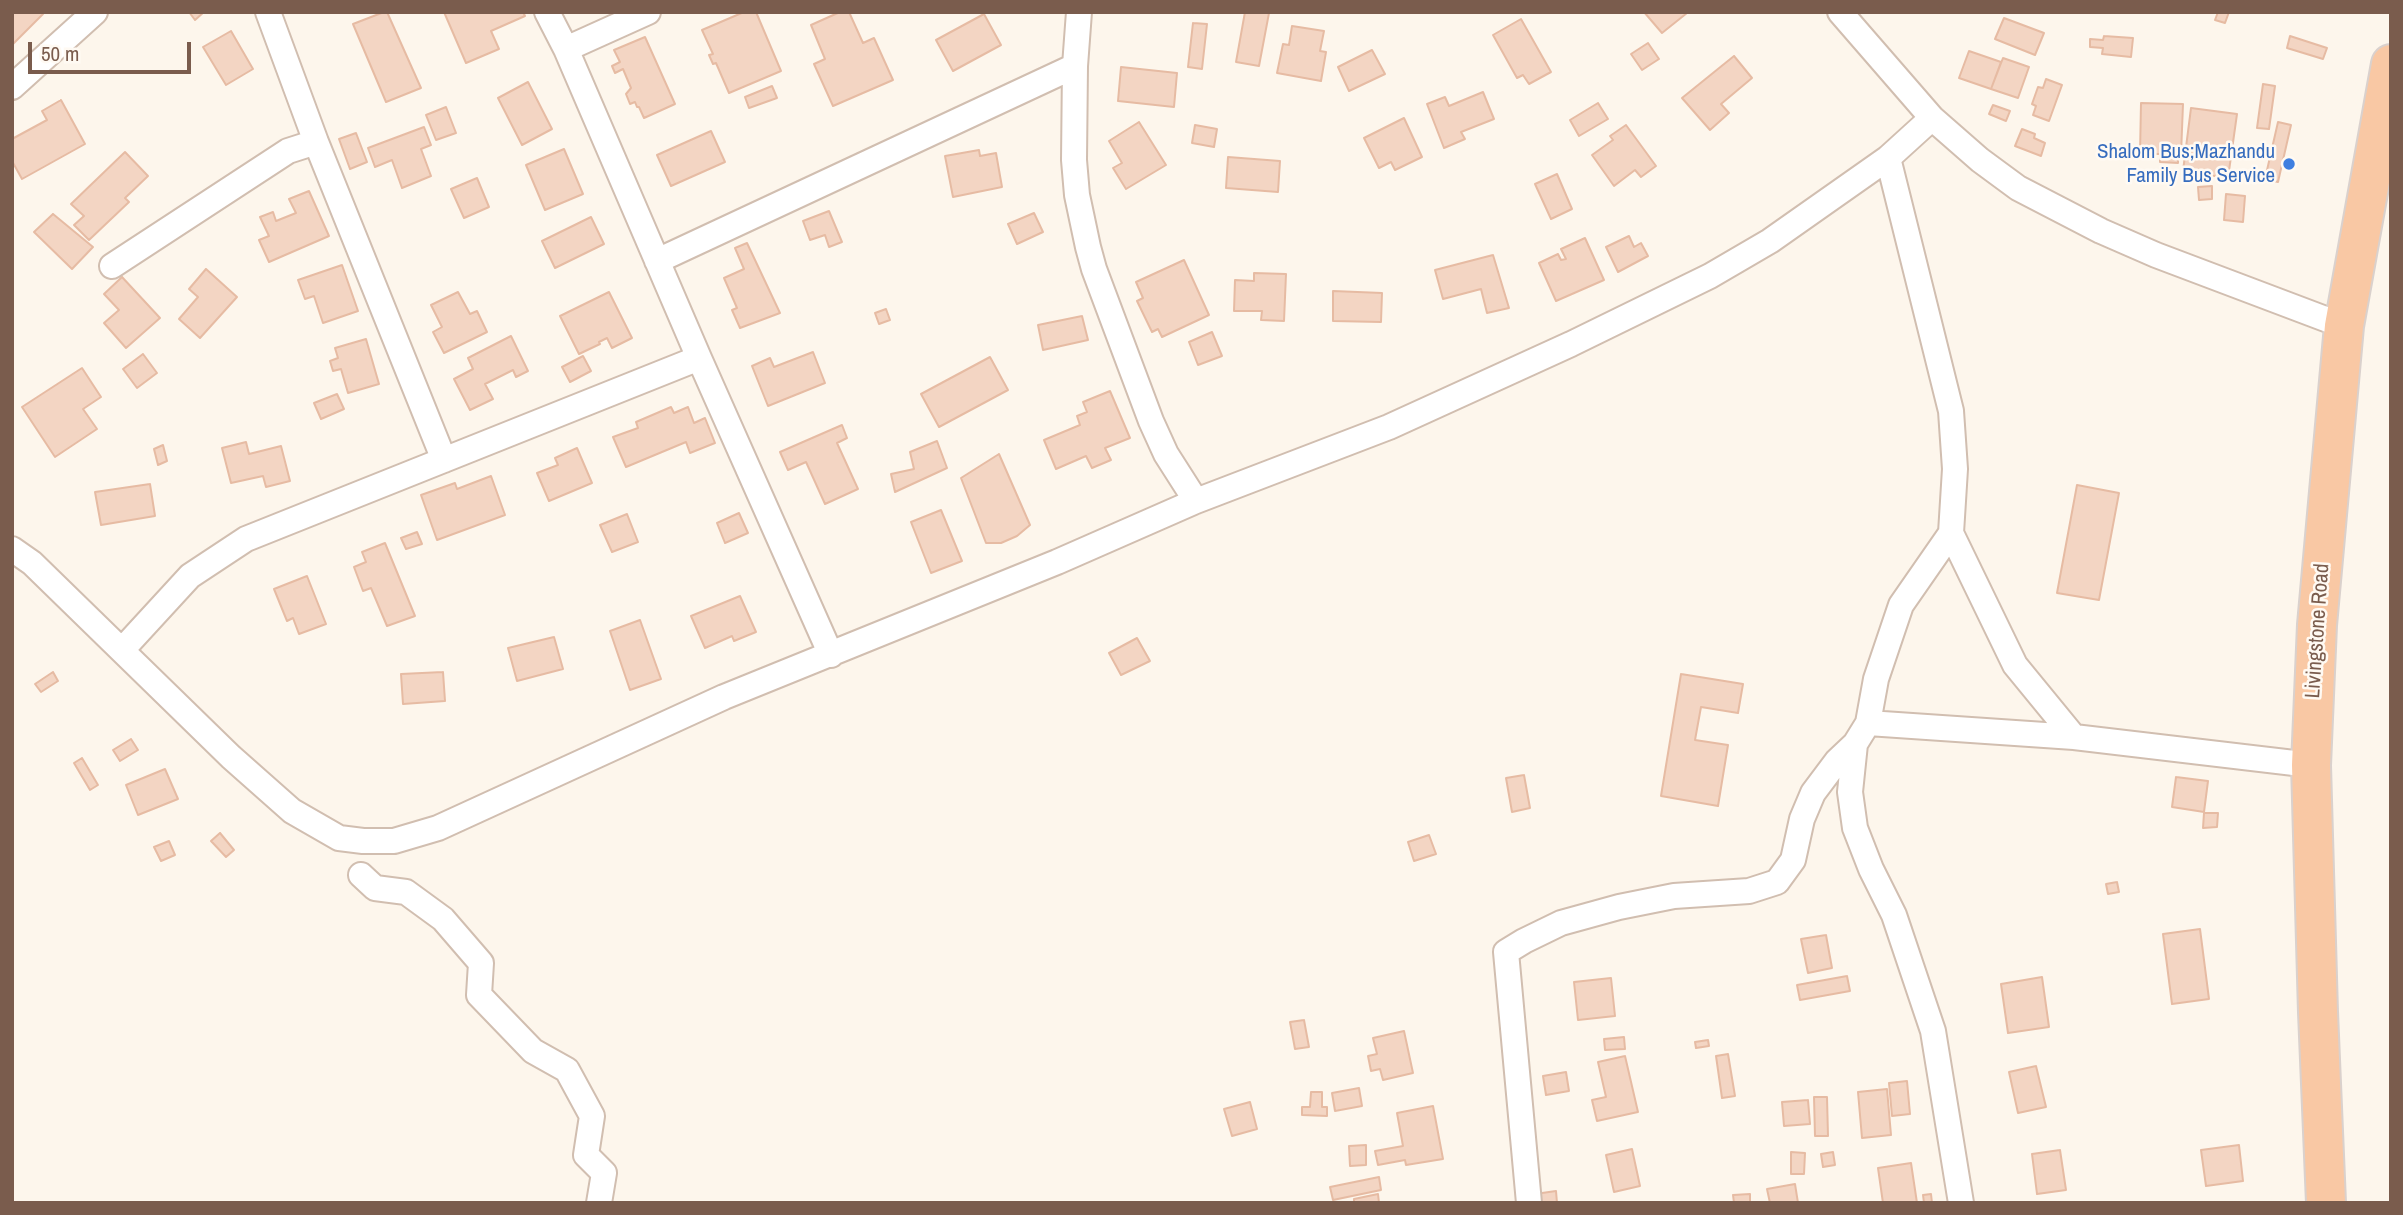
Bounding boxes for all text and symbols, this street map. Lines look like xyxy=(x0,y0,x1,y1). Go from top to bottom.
scale bar xyxy=(32,28,194,72)
text: 50 m xyxy=(41,39,79,68)
place label: Shalom Bus;Mazhandu Family Bus Service xyxy=(2097,139,2275,189)
marker: Shalom Bus;Mazhandu Family Bus Service xyxy=(2281,156,2297,172)
street label: Livingstone Road xyxy=(2301,563,2335,699)

